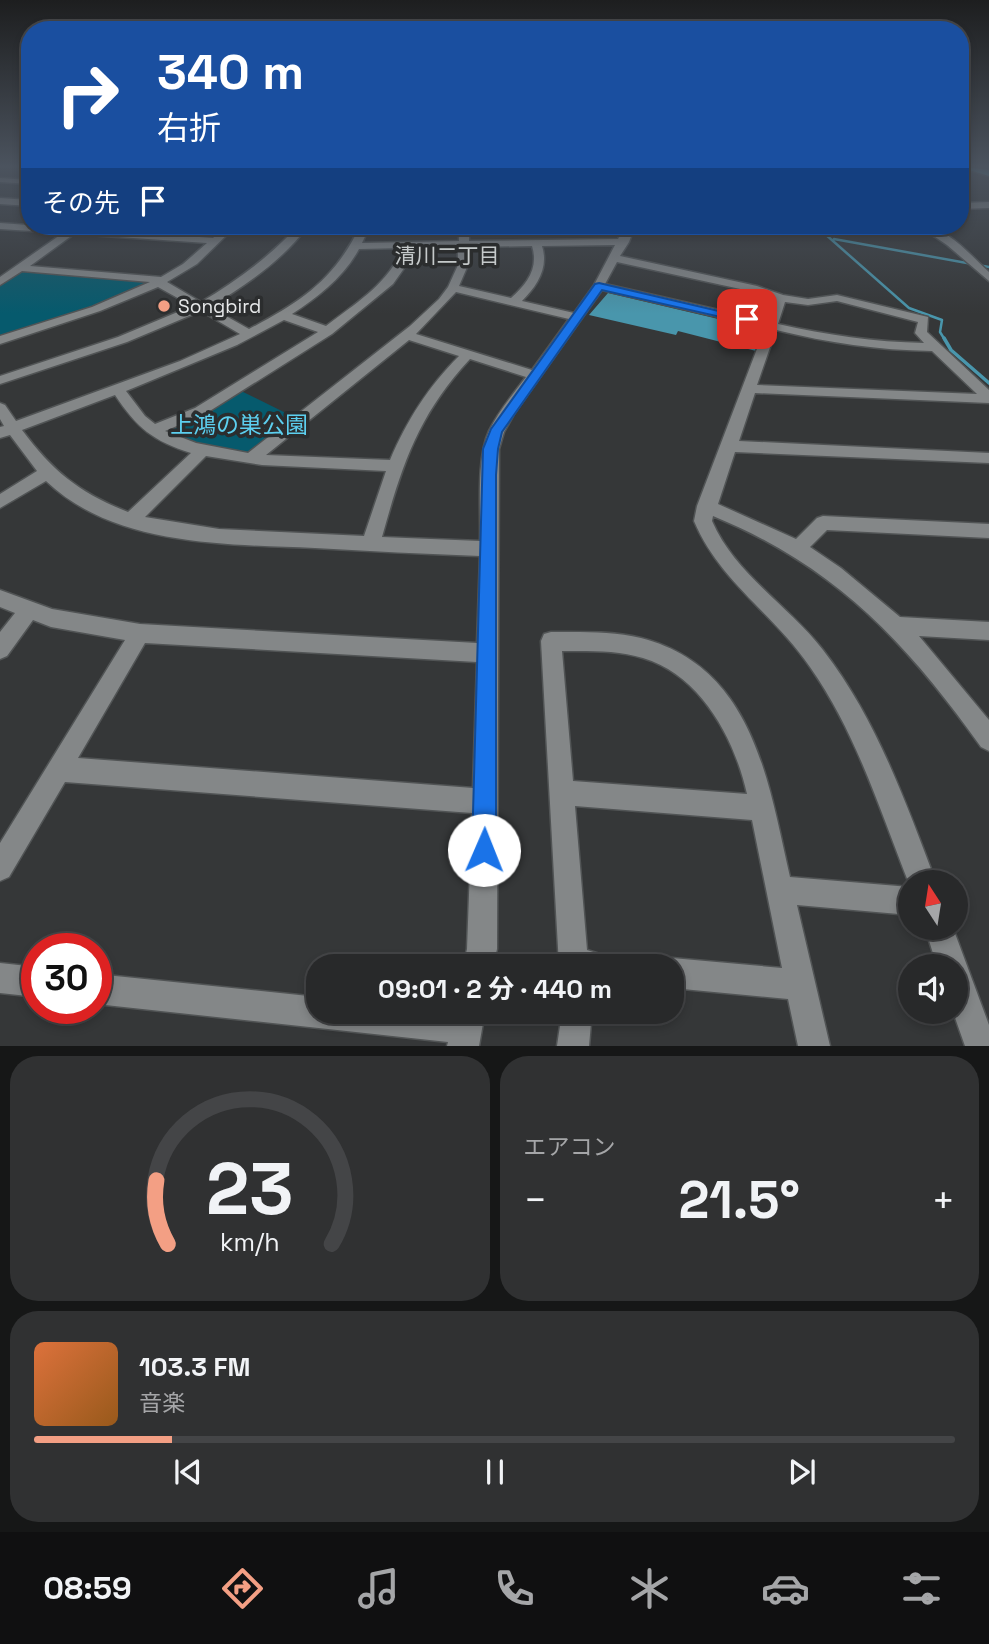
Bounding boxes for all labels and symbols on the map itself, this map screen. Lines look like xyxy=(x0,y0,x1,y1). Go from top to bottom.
district label: 清川二丁目 xyxy=(395,242,500,269)
pin xyxy=(717,289,777,349)
place label: Songbird xyxy=(178,294,261,319)
marker: Songbird xyxy=(156,298,172,314)
park label: 上鴻の巣公園 xyxy=(170,410,308,440)
position arrow xyxy=(447,813,521,887)
north arrow xyxy=(898,870,968,940)
speed limit sign: 30 xyxy=(21,933,112,1024)

